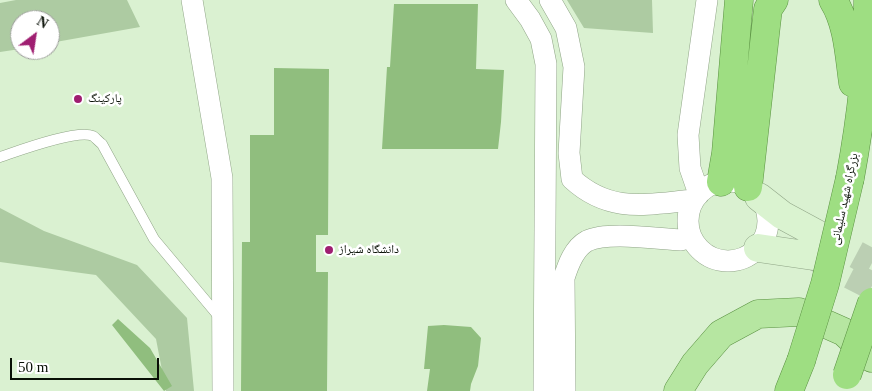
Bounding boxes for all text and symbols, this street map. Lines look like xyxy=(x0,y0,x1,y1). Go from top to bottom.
north arrow xyxy=(10,10,60,60)
text: N xyxy=(34,14,51,32)
place label: پارکینگ xyxy=(88,92,122,106)
marker: پارکینگ xyxy=(72,93,84,105)
street label: بزرگراه شهید سلیمانی xyxy=(828,152,862,246)
place label: دانشگاه شیراز xyxy=(339,243,399,257)
marker: دانشگاه شیراز xyxy=(323,244,335,256)
scale bar xyxy=(12,348,161,380)
text: 50 m xyxy=(18,359,48,375)

